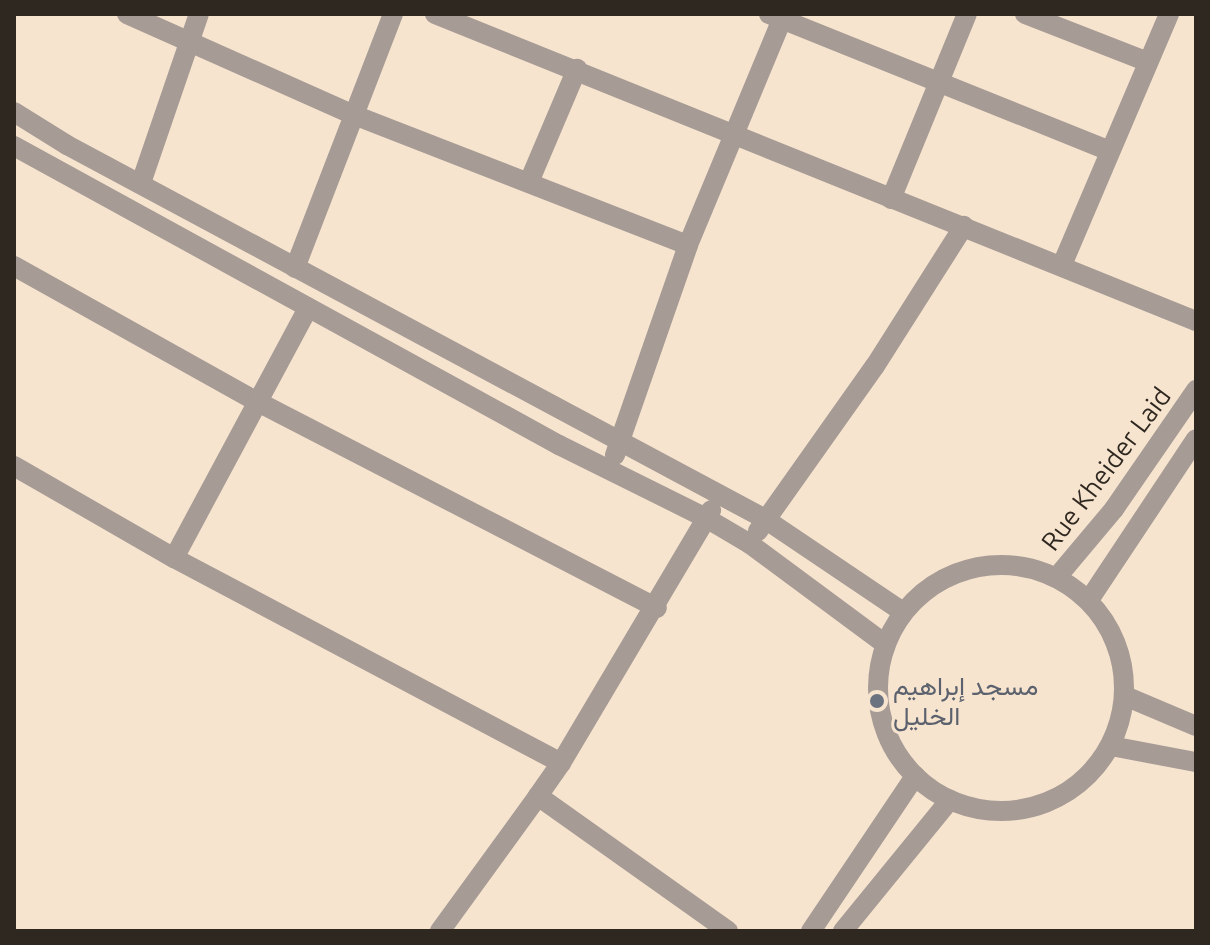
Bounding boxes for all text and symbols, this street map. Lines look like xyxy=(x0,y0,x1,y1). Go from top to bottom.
street label: Rue Kheider Laid xyxy=(1034,381,1178,557)
place label: مسجد إبراهيم الخليل xyxy=(893,670,1038,732)
marker: مسجد إبراهيم الخليل xyxy=(868,692,886,710)

